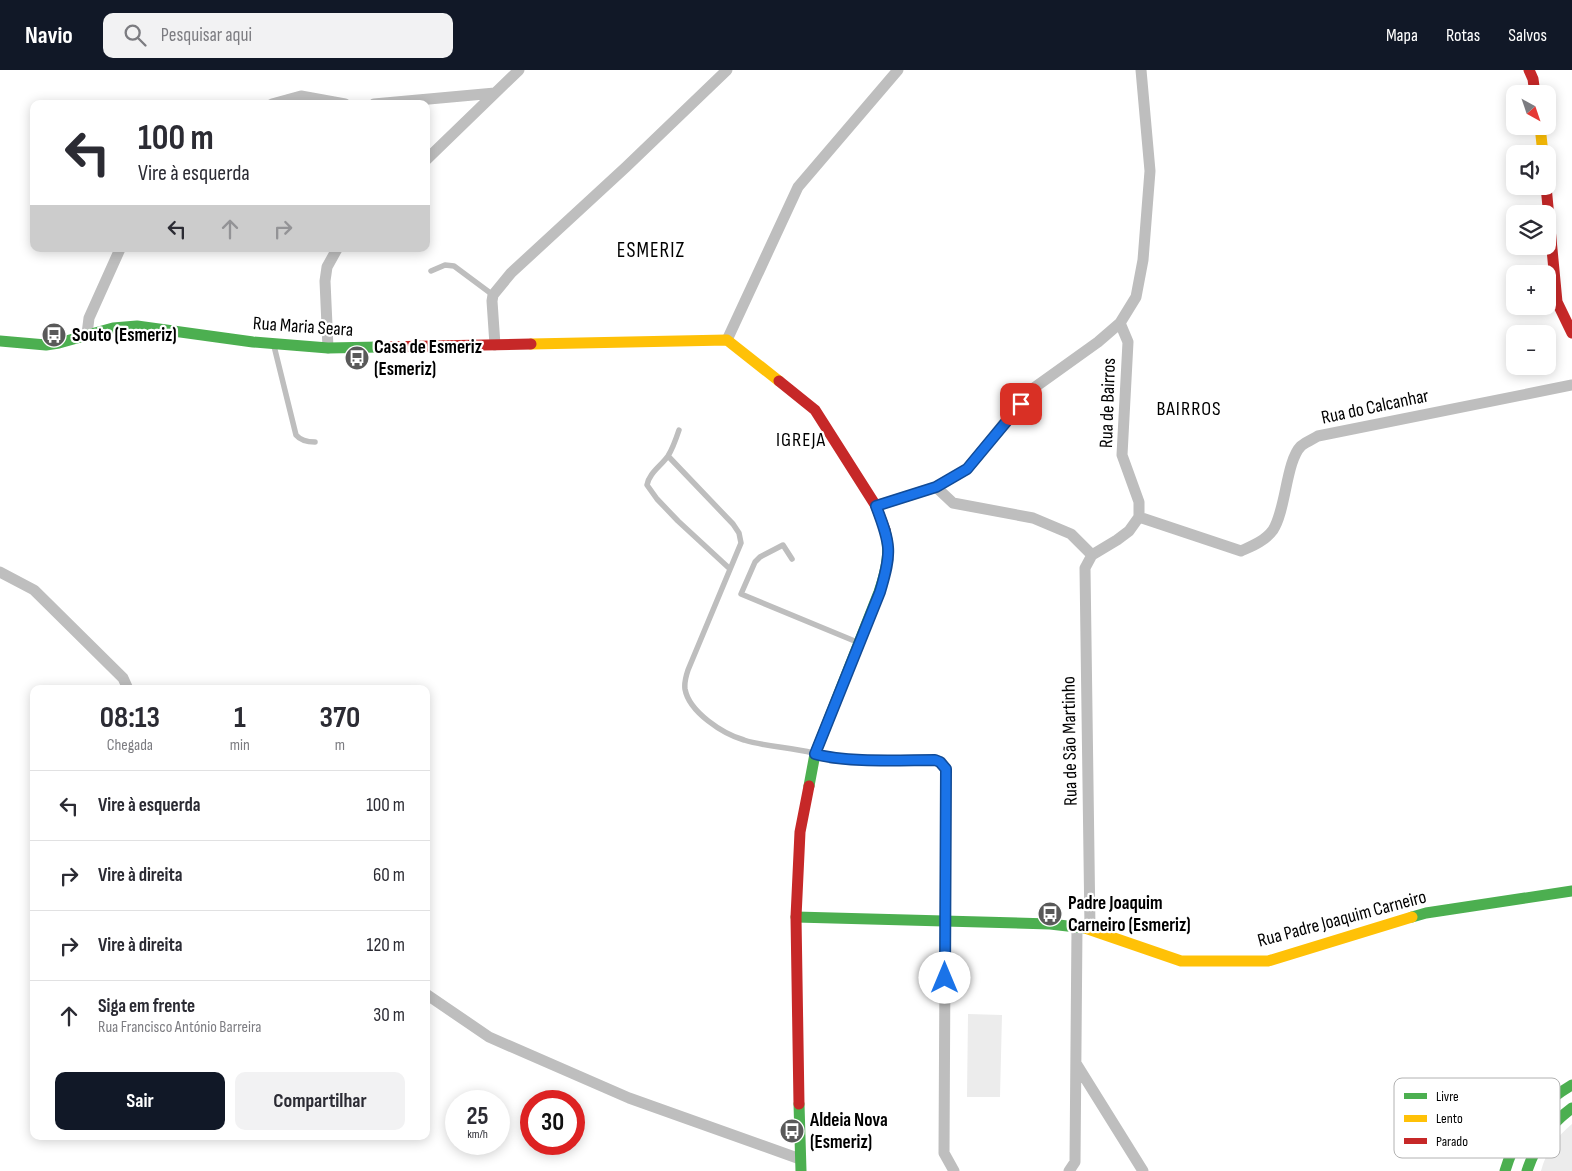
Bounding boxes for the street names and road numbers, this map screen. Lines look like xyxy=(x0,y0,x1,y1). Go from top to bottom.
street label: Rua Maria Seara xyxy=(252,312,354,342)
street label: Rua de Bairros xyxy=(1095,357,1121,449)
street label: Rua do Calcanhar xyxy=(1319,384,1431,430)
street label: Rua de São Martinho xyxy=(1057,676,1083,806)
street label: Rua Padre Joaquim Carneiro xyxy=(1255,885,1429,953)

